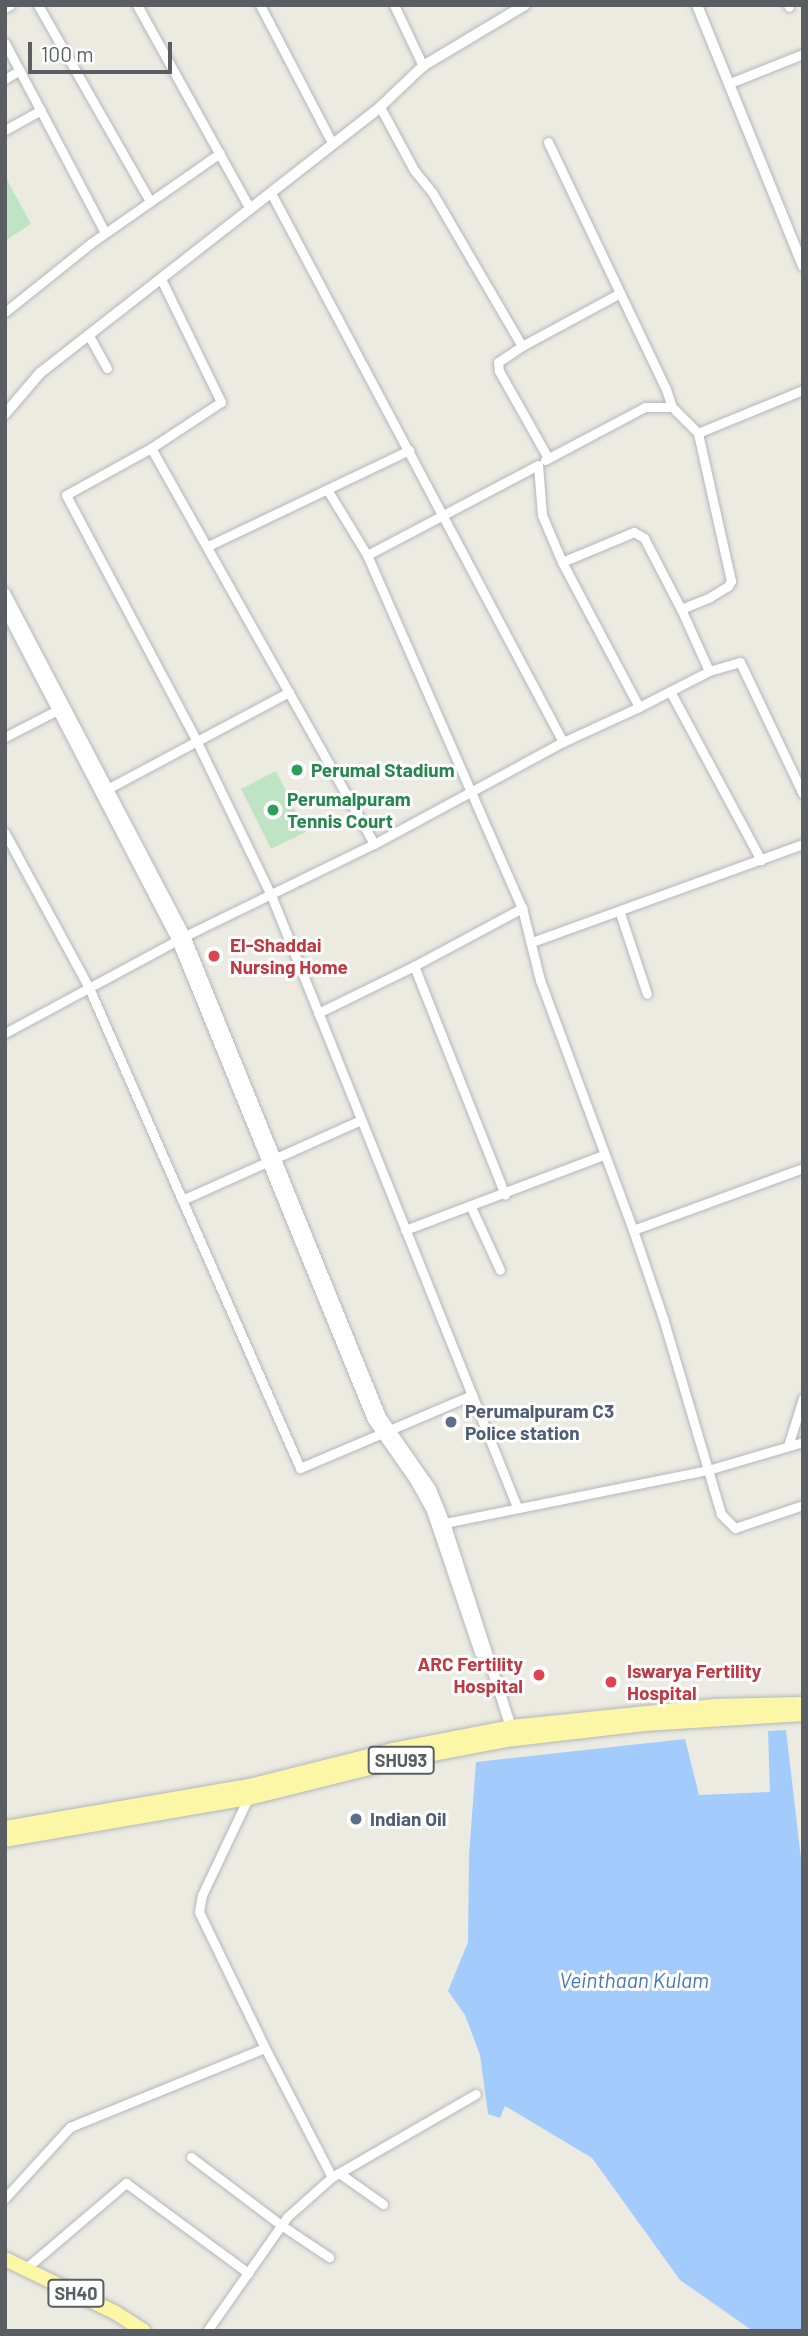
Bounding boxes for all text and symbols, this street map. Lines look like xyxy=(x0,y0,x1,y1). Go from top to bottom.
scale bar xyxy=(32,28,175,72)
text: 100 m xyxy=(41,41,94,66)
place label: Perumal Stadium xyxy=(311,759,455,781)
marker: Perumal Stadium xyxy=(289,762,305,778)
place label: Perumalpuram Tennis Court xyxy=(287,788,411,832)
marker: Perumalpuram Tennis Court xyxy=(265,802,281,818)
place label: El-Shaddai Nursing Home xyxy=(230,934,348,978)
marker: El-Shaddai Nursing Home xyxy=(204,946,224,966)
place label: Perumalpuram C3 Police station xyxy=(465,1400,614,1444)
marker: Perumalpuram C3 Police station xyxy=(443,1414,459,1430)
place label: ARC Fertility Hospital xyxy=(418,1653,523,1697)
place label: Iswarya Fertility Hospital xyxy=(627,1660,761,1704)
marker: ARC Fertility Hospital xyxy=(529,1665,549,1685)
marker: Iswarya Fertility Hospital xyxy=(601,1672,621,1692)
road number: SHU93 xyxy=(366,1745,436,1774)
place label: Indian Oil xyxy=(370,1808,446,1830)
marker: Indian Oil xyxy=(348,1811,364,1827)
water label: Veinthaan Kulam xyxy=(559,1967,709,1993)
road number: SH40 xyxy=(46,2278,106,2308)

